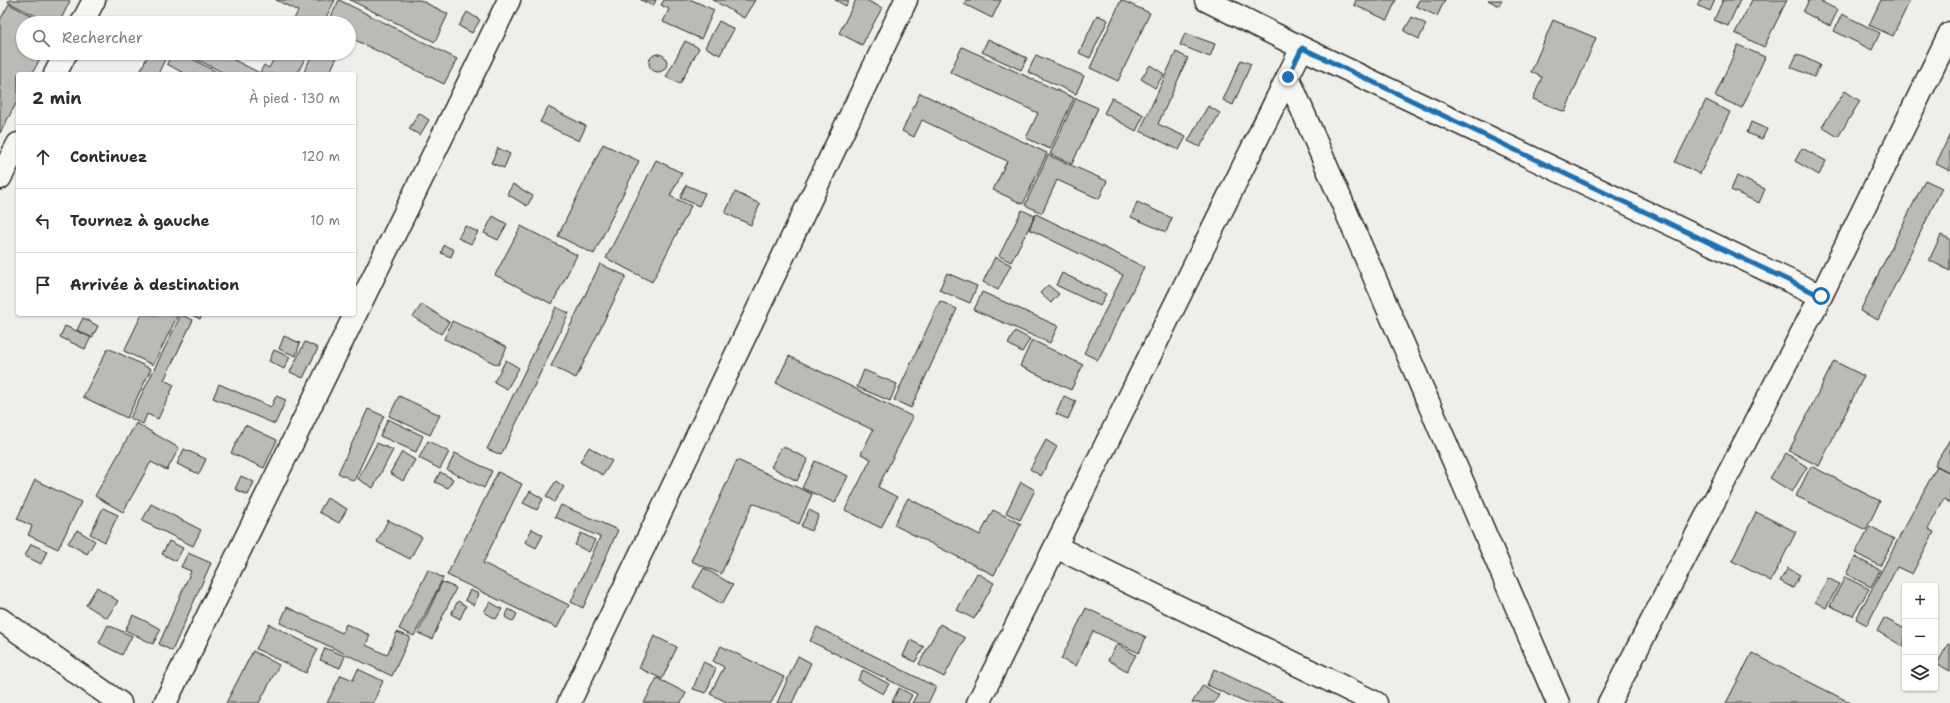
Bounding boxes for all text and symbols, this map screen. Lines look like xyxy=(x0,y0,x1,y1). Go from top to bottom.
search box xyxy=(16,16,356,60)
icon: search xyxy=(30,27,52,49)
text: Rechercher xyxy=(62,28,143,48)
route end xyxy=(1279,68,1297,86)
text: 2 min xyxy=(32,87,82,109)
text: À pied · 130 m xyxy=(249,90,340,107)
icon: ahead xyxy=(32,146,54,168)
text: Continuez xyxy=(70,147,147,167)
text: 120 m xyxy=(302,148,340,165)
icon: left xyxy=(32,210,54,232)
text: Tournez à gauche xyxy=(70,211,210,231)
text: 10 m xyxy=(310,212,340,229)
icon: arrive xyxy=(32,274,54,296)
text: Arrivée à destination xyxy=(70,275,239,295)
route start xyxy=(1812,287,1830,305)
map controls xyxy=(1902,583,1938,691)
button: + xyxy=(1902,583,1938,619)
button: − xyxy=(1902,619,1938,655)
button: layers xyxy=(1902,655,1938,691)

